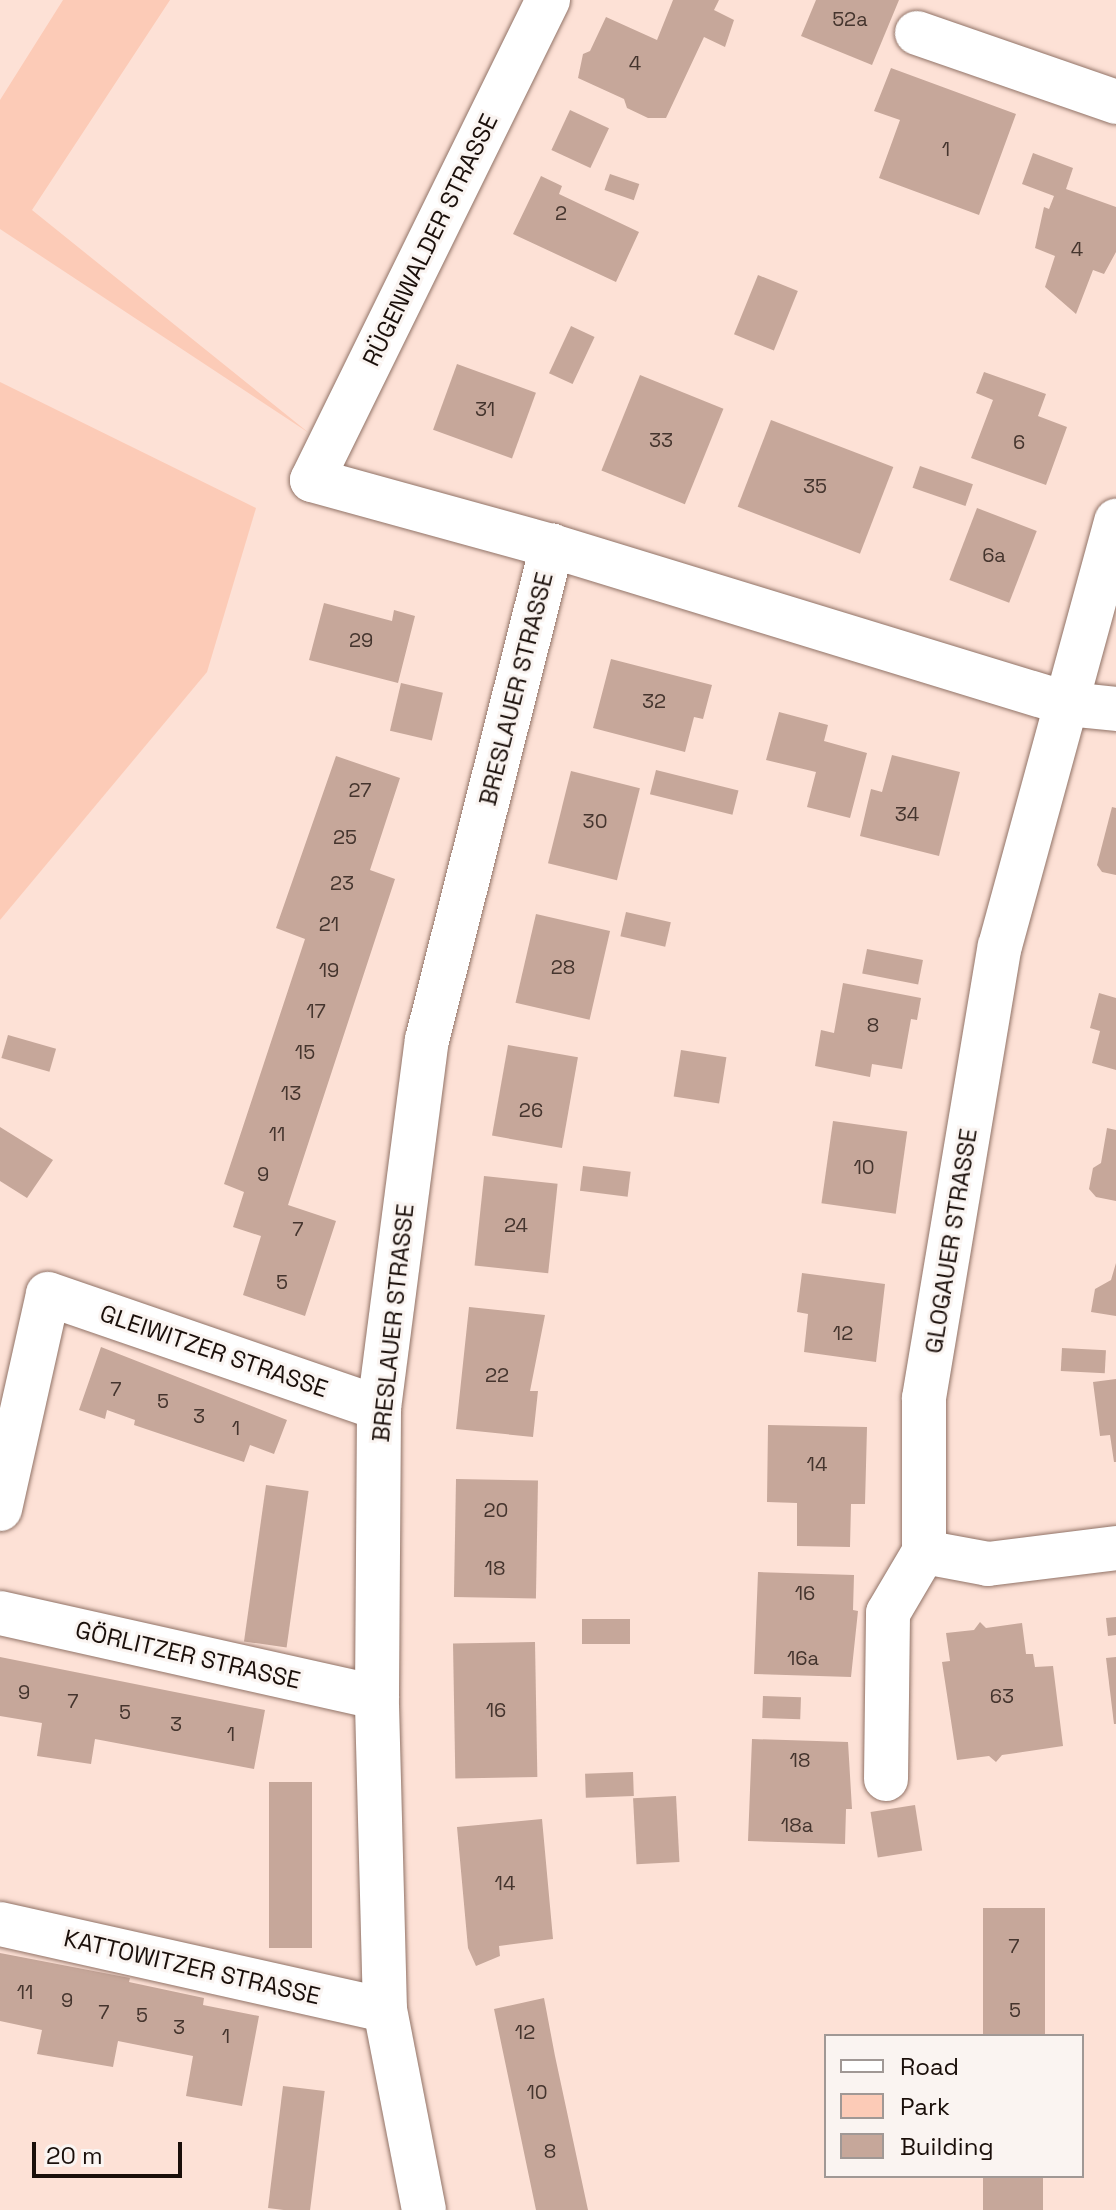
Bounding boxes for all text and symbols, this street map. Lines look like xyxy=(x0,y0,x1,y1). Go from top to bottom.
house number: 52a xyxy=(832,7,868,31)
house number: 4 xyxy=(629,51,641,75)
street label: RÜGENWALDER STRASSE xyxy=(356,109,504,371)
house number: 1 xyxy=(942,137,950,161)
house number: 2 xyxy=(555,201,567,225)
house number: 4 xyxy=(1071,237,1083,261)
house number: 31 xyxy=(475,397,495,421)
house number: 33 xyxy=(649,428,673,452)
house number: 6 xyxy=(1013,430,1025,454)
house number: 35 xyxy=(803,474,827,498)
house number: 6a xyxy=(982,543,1006,567)
street label: BRESLAUER STRASSE xyxy=(473,569,559,809)
house number: 29 xyxy=(349,628,373,652)
house number: 32 xyxy=(642,689,666,713)
house number: 27 xyxy=(348,778,372,802)
house number: 34 xyxy=(895,802,919,826)
house number: 30 xyxy=(583,809,607,833)
house number: 25 xyxy=(333,825,357,849)
house number: 23 xyxy=(330,871,354,895)
house number: 21 xyxy=(319,912,339,936)
house number: 28 xyxy=(551,955,575,979)
house number: 19 xyxy=(319,958,339,982)
house number: 17 xyxy=(306,999,326,1023)
house number: 8 xyxy=(867,1013,879,1037)
house number: 15 xyxy=(295,1040,315,1064)
house number: 13 xyxy=(281,1081,301,1105)
house number: 26 xyxy=(519,1098,543,1122)
house number: 11 xyxy=(269,1122,285,1146)
street label: GLOGAUER STRASSE xyxy=(919,1127,983,1355)
house number: 10 xyxy=(853,1155,875,1179)
house number: 9 xyxy=(257,1162,269,1186)
street label: BRESLAUER STRASSE xyxy=(366,1203,420,1443)
house number: 24 xyxy=(504,1213,528,1237)
house number: 7 xyxy=(292,1217,304,1241)
house number: 5 xyxy=(276,1270,288,1294)
street label: GLEIWITZER STRASSE xyxy=(96,1298,332,1404)
house number: 12 xyxy=(833,1321,853,1345)
house number: 22 xyxy=(485,1363,509,1387)
house number: 7 xyxy=(110,1377,122,1401)
house number: 5 xyxy=(157,1389,169,1413)
house number: 3 xyxy=(193,1404,205,1428)
house number: 1 xyxy=(232,1416,240,1440)
house number: 14 xyxy=(807,1452,827,1476)
house number: 20 xyxy=(484,1498,508,1522)
house number: 18 xyxy=(485,1556,505,1580)
house number: 16 xyxy=(795,1581,815,1605)
street label: GÖRLITZER STRASSE xyxy=(73,1615,303,1695)
house number: 16a xyxy=(787,1646,819,1670)
house number: 9 xyxy=(18,1680,30,1704)
house number: 63 xyxy=(990,1684,1014,1708)
house number: 7 xyxy=(67,1689,79,1713)
house number: 16 xyxy=(486,1698,506,1722)
house number: 5 xyxy=(119,1700,131,1724)
house number: 3 xyxy=(170,1712,182,1736)
house number: 1 xyxy=(227,1722,235,1746)
house number: 18 xyxy=(790,1748,810,1772)
house number: 18a xyxy=(781,1813,813,1837)
house number: 14 xyxy=(495,1871,515,1895)
street label: KATTOWITZER STRASSE xyxy=(61,1923,323,2011)
house number: 7 xyxy=(1008,1934,1020,1958)
house number: 11 xyxy=(17,1980,33,2004)
house number: 9 xyxy=(61,1988,73,2012)
house number: 5 xyxy=(1009,1998,1021,2022)
house number: 7 xyxy=(98,2000,110,2024)
house number: 5 xyxy=(136,2003,148,2027)
house number: 3 xyxy=(173,2015,185,2039)
house number: 12 xyxy=(515,2020,535,2044)
house number: 1 xyxy=(222,2024,230,2048)
legend xyxy=(824,2034,1084,2178)
text: Road xyxy=(900,2051,959,2082)
house number: 10 xyxy=(526,2080,548,2104)
text: Park xyxy=(900,2091,950,2122)
scale bar xyxy=(36,2126,186,2176)
text: Building xyxy=(900,2131,994,2162)
house number: 8 xyxy=(544,2139,556,2163)
text: 20 m xyxy=(46,2140,103,2171)

